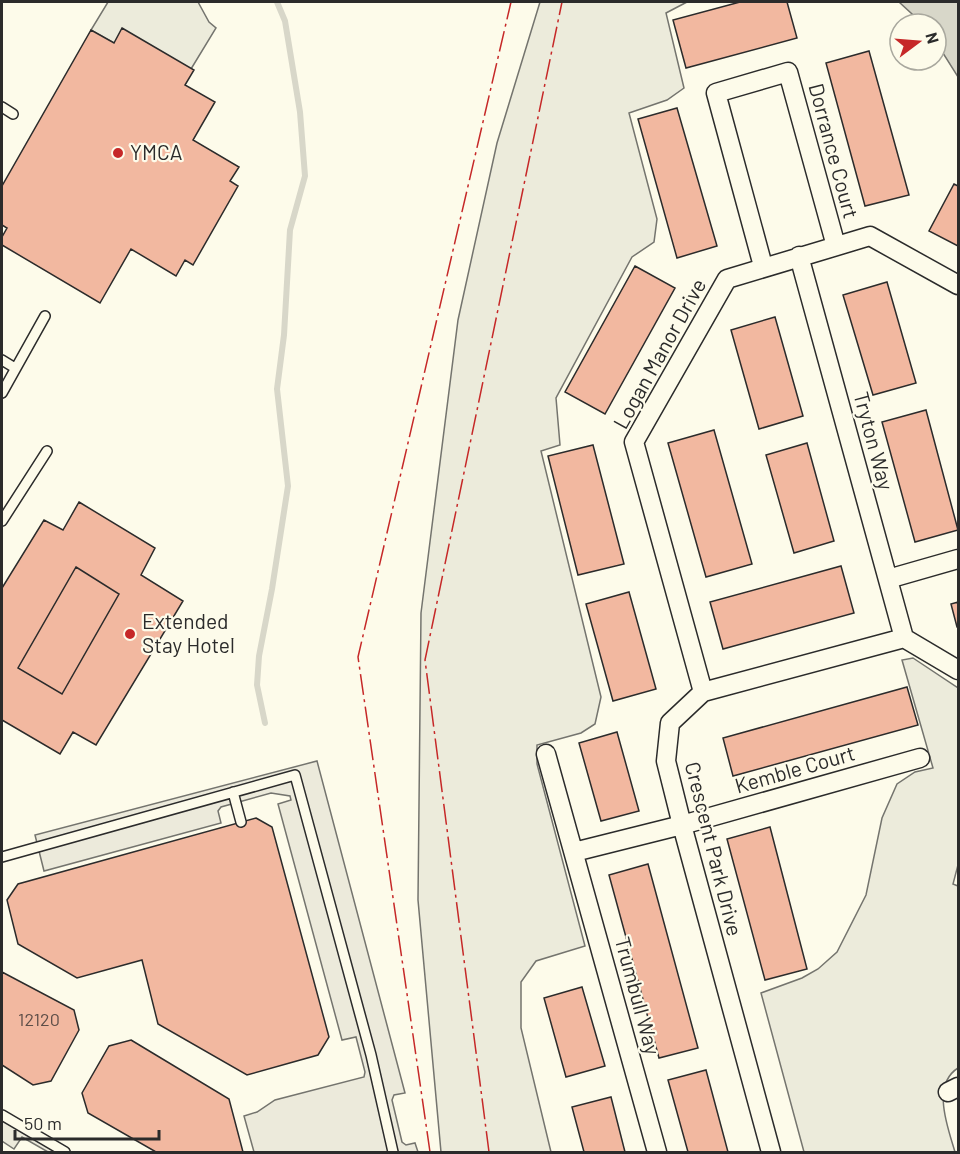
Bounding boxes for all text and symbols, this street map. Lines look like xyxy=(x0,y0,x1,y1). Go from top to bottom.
north arrow xyxy=(888,12,948,72)
text: N xyxy=(922,30,943,45)
street label: Dorrance Court xyxy=(804,80,864,221)
place label: YMCA xyxy=(130,139,183,164)
marker: YMCA xyxy=(111,146,125,160)
street label: Logan Manor Drive xyxy=(607,274,710,433)
street label: Tryton Way xyxy=(849,389,900,493)
place label: Extended Stay Hotel xyxy=(142,608,235,657)
marker: Extended Stay Hotel xyxy=(123,627,137,641)
street label: Kemble Court xyxy=(732,739,858,798)
street label: Crescent Park Drive xyxy=(681,759,748,938)
street label: Trumbull Way xyxy=(611,934,666,1058)
house number: 12120 xyxy=(18,1008,60,1030)
scale bar xyxy=(15,1103,159,1141)
text: 50 m xyxy=(24,1112,62,1134)

